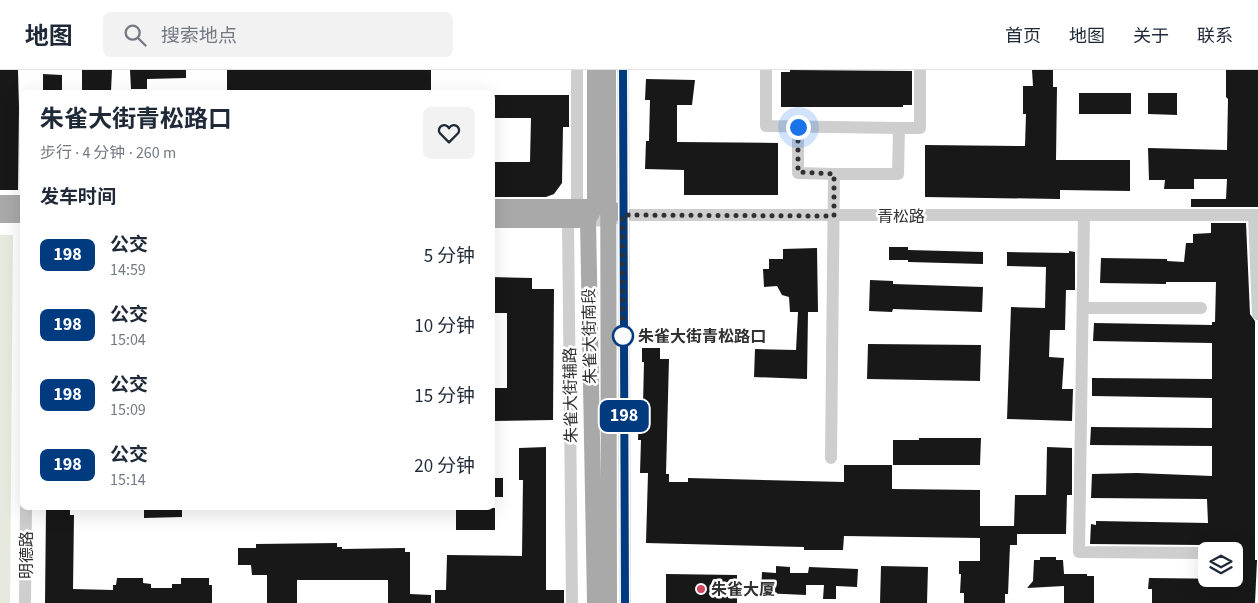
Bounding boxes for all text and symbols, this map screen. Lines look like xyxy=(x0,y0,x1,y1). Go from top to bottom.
search box xyxy=(103,12,453,57)
text: 地图 xyxy=(25,19,73,54)
icon: search xyxy=(121,21,149,49)
text: 搜索地点 xyxy=(161,23,237,50)
text: 首页 xyxy=(1005,24,1041,49)
text: 地图 xyxy=(1069,24,1105,49)
text: 关于 xyxy=(1133,24,1169,49)
text: 联系 xyxy=(1197,24,1233,49)
text: 朱雀大街青松路口 xyxy=(40,102,232,137)
button: heart xyxy=(423,107,475,159)
your location xyxy=(786,115,811,140)
text: 步行 · 4 分钟 · 260 m xyxy=(40,142,176,164)
text: 发车时间 xyxy=(40,184,116,211)
street label: 青松路 xyxy=(877,206,925,228)
text: 公交 xyxy=(110,232,148,259)
text: 198 xyxy=(53,242,82,267)
text: 5 分钟 xyxy=(424,243,475,270)
text: 14:59 xyxy=(110,259,146,281)
street label: 朱雀大街南段 xyxy=(578,288,602,384)
text: 公交 xyxy=(110,302,148,329)
text: 198 xyxy=(53,312,82,337)
text: 10 分钟 xyxy=(414,313,475,340)
marker: 朱雀大街青松路口 xyxy=(612,325,634,347)
place label: 朱雀大街青松路口 xyxy=(638,326,766,348)
text: 15:04 xyxy=(110,329,146,351)
street label: 朱雀大街辅路 xyxy=(559,347,583,443)
text: 公交 xyxy=(110,372,148,399)
text: 198 xyxy=(53,382,82,407)
text: 15 分钟 xyxy=(414,383,475,410)
text: 15:09 xyxy=(110,399,146,421)
line badge: 198 xyxy=(595,400,653,432)
text: 198 xyxy=(610,403,638,428)
text: 公交 xyxy=(110,442,148,469)
text: 198 xyxy=(53,452,82,477)
text: 20 分钟 xyxy=(414,453,475,480)
text: 15:14 xyxy=(110,469,146,491)
street label: 明德路 xyxy=(16,531,38,579)
map controls xyxy=(1198,542,1243,587)
button: layers xyxy=(1198,542,1243,587)
place label: 朱雀大厦 xyxy=(711,579,775,601)
marker: 朱雀大厦 xyxy=(695,583,707,595)

